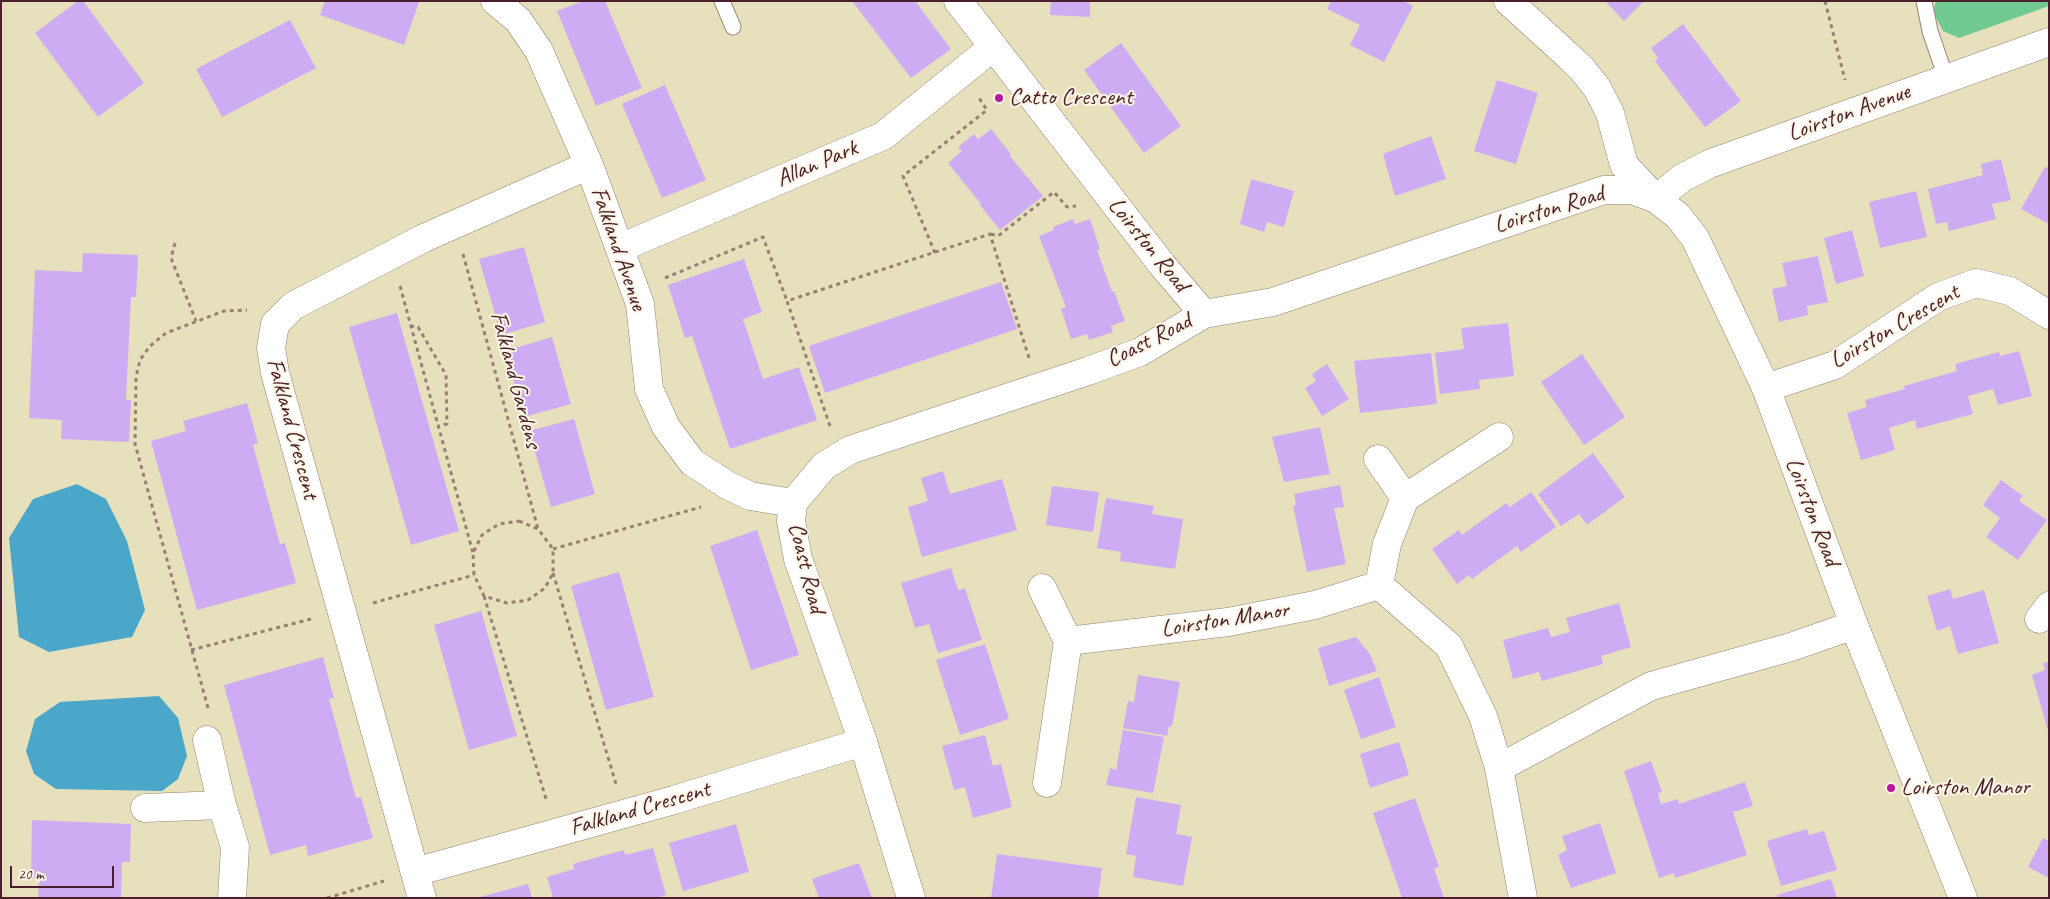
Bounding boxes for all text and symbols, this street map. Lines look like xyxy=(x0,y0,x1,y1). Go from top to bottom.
street label: Loirston Avenue xyxy=(1784,78,1914,148)
place label: Catto Crescent xyxy=(1009,84,1132,112)
marker: Catto Crescent xyxy=(993,92,1005,104)
street label: Allan Park xyxy=(772,134,862,194)
street label: Loirston Road xyxy=(1491,180,1607,240)
street label: Falkland Avenue xyxy=(583,184,653,314)
street label: Loirston Road xyxy=(1101,192,1195,298)
street label: Loirston Crescent xyxy=(1825,278,1965,376)
street label: Coast Road xyxy=(1102,307,1196,375)
street label: Falkland Gardens xyxy=(483,309,547,451)
street label: Falkland Crescent xyxy=(259,355,325,503)
street label: Loirston Road xyxy=(1778,454,1846,570)
street label: Coast Road xyxy=(781,520,831,616)
street label: Loirston Manor xyxy=(1159,596,1291,644)
place label: Loirston Manor xyxy=(1901,774,2030,802)
street label: Falkland Crescent xyxy=(567,775,713,843)
marker: Loirston Manor xyxy=(1885,782,1897,794)
scale bar xyxy=(12,856,116,888)
text: 20 m xyxy=(18,865,44,884)

